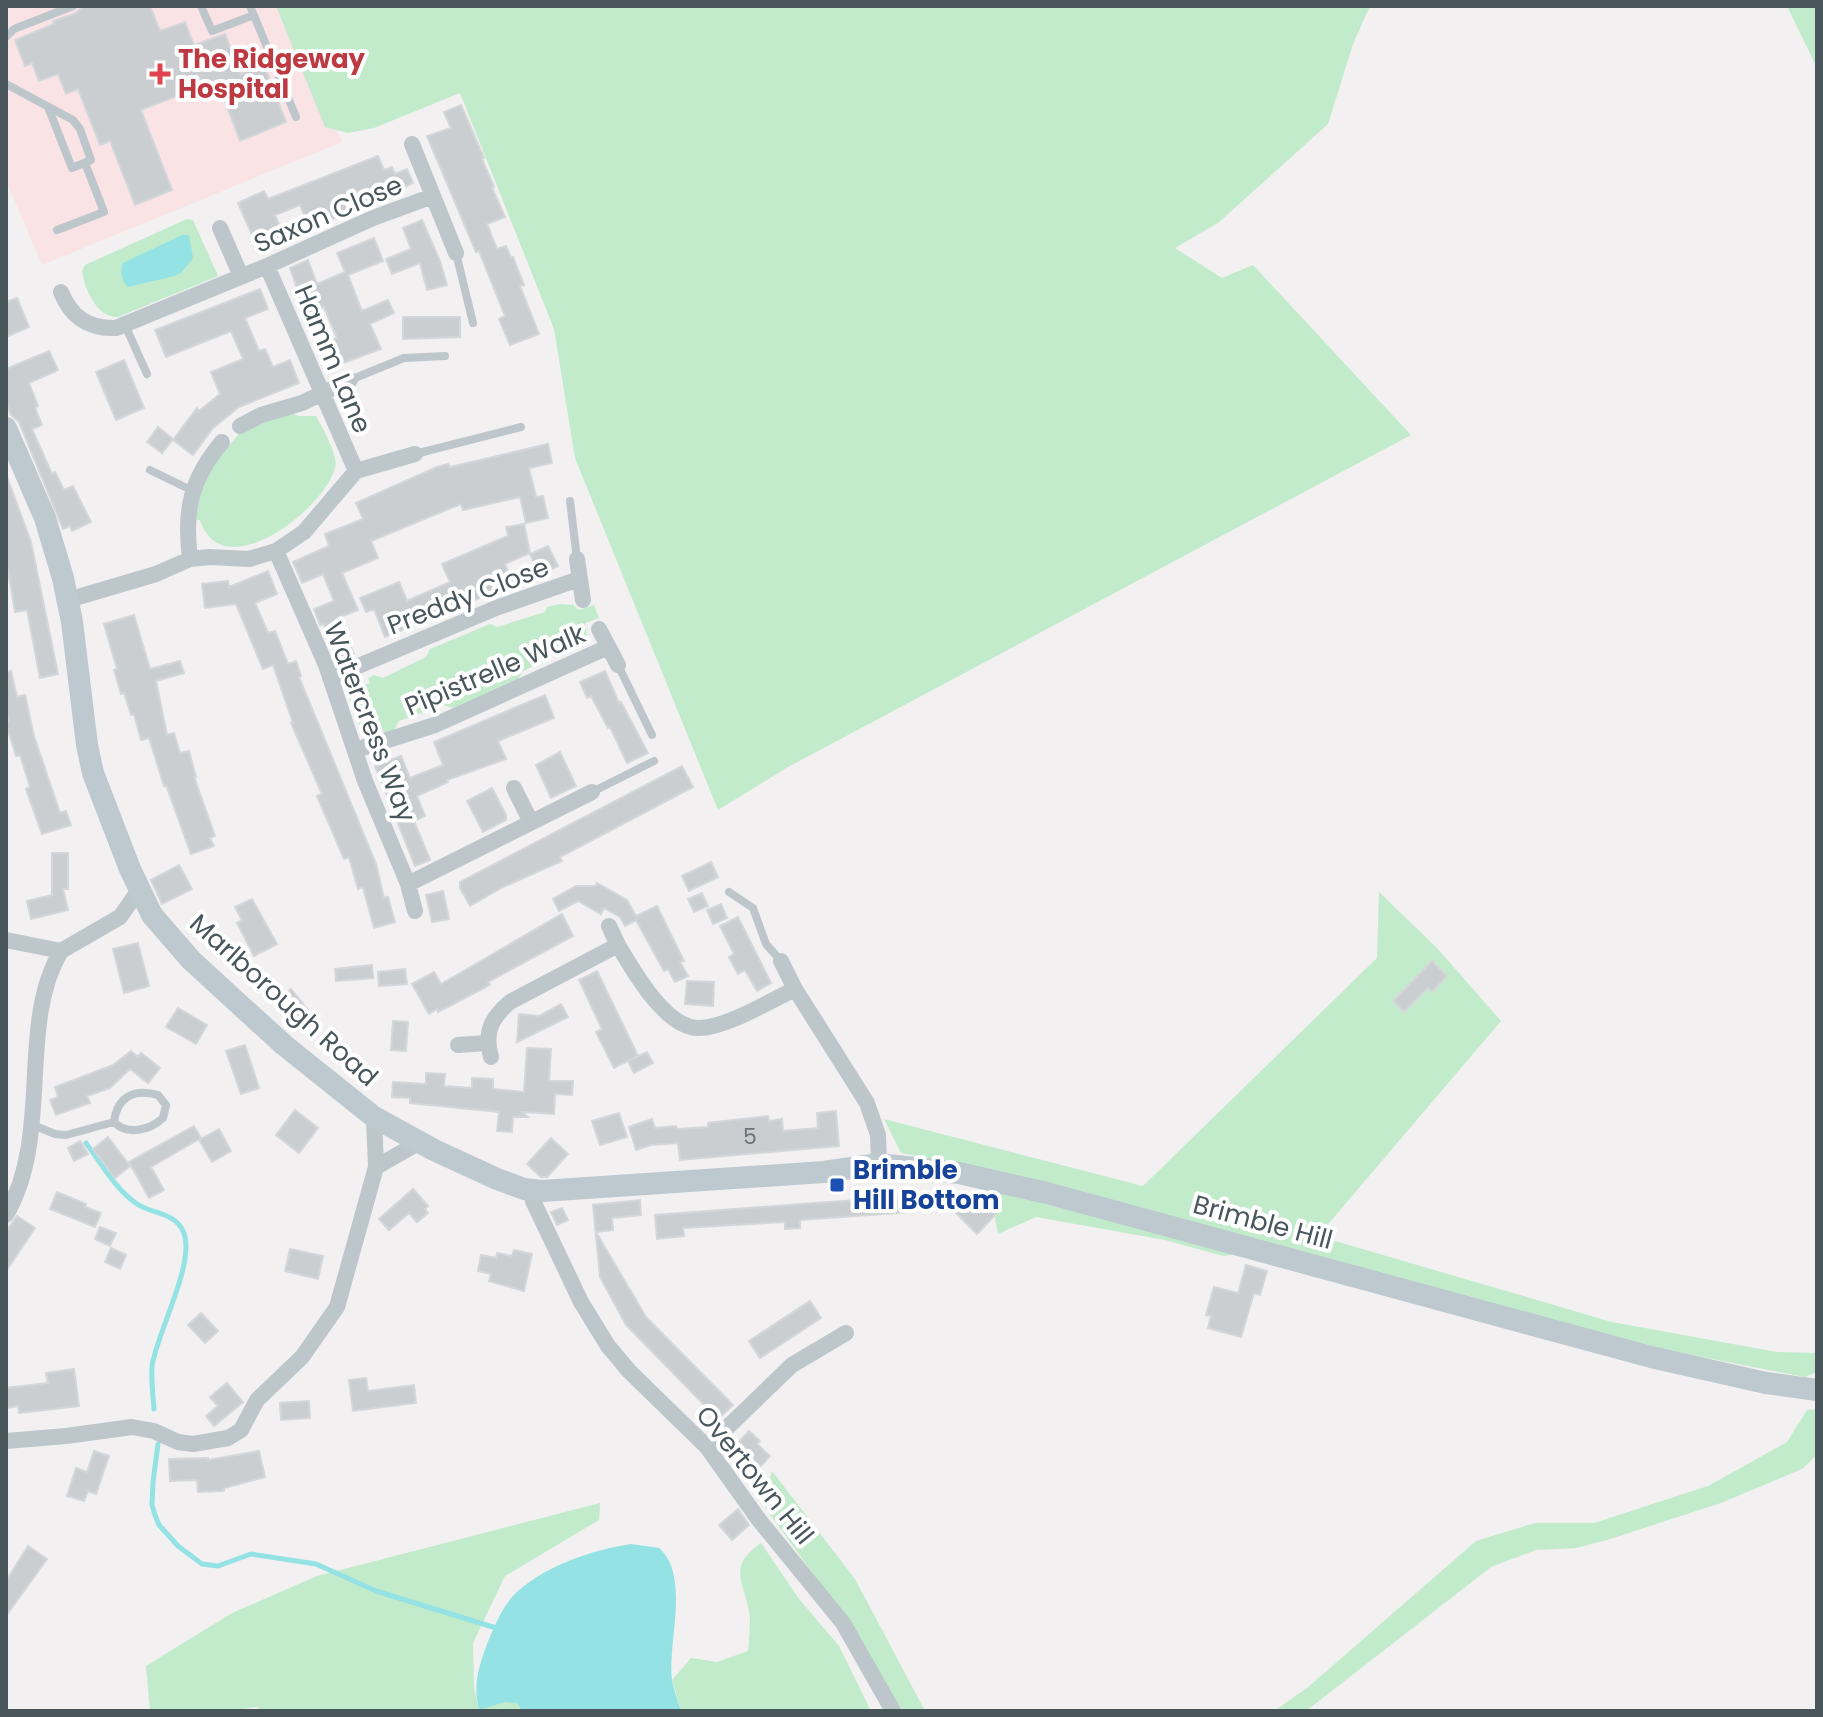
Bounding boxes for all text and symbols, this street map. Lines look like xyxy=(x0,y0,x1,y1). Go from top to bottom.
place label: The Ridgeway Hospital xyxy=(178,41,366,107)
marker: The Ridgeway Hospital xyxy=(149,63,171,85)
street label: Saxon Close xyxy=(248,166,408,262)
street label: Hamm Lane xyxy=(286,279,380,439)
street label: Preddy Close xyxy=(382,549,554,643)
street label: Pipistrelle Walk xyxy=(399,616,591,724)
street label: Watercress Way xyxy=(315,617,425,828)
street label: Marlborough Road xyxy=(182,906,386,1094)
house number: 5 xyxy=(743,1121,757,1152)
place label: Brimble Hill Bottom xyxy=(853,1152,999,1218)
marker: Brimble Hill Bottom xyxy=(828,1176,846,1194)
street label: Brimble Hill xyxy=(1189,1186,1337,1258)
street label: Overtown Hill xyxy=(688,1398,822,1552)

